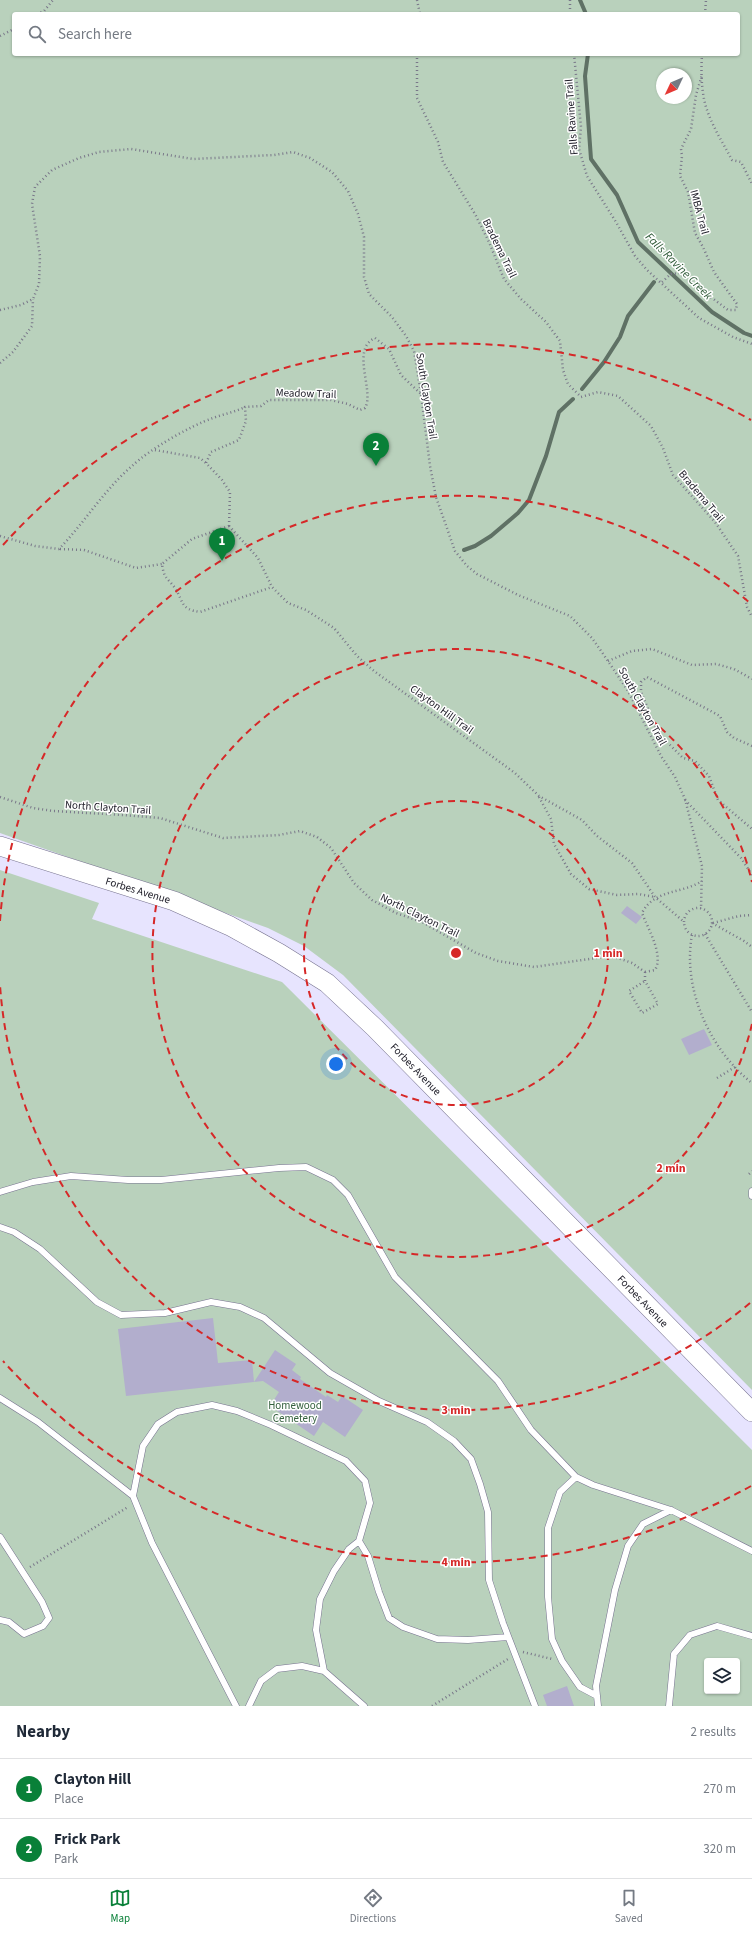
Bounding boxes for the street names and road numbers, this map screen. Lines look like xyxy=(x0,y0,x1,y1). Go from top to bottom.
street label: Falls Ravine Trail xyxy=(561,78,582,156)
street label: IMBA Trail xyxy=(686,188,713,236)
street label: Bradema Trail xyxy=(479,216,520,280)
street label: South Clayton Trail xyxy=(412,352,441,441)
street label: Meadow Trail xyxy=(275,385,337,402)
street label: Bradema Trail xyxy=(675,467,728,526)
street label: South Clayton Trail xyxy=(615,664,670,748)
street label: Clayton Hill Trail xyxy=(407,681,477,738)
street label: North Clayton Trail xyxy=(64,797,152,818)
street label: Forbes Avenue xyxy=(103,873,173,908)
street label: North Clayton Trail xyxy=(378,890,462,941)
street label: Forbes Avenue xyxy=(387,1040,445,1099)
street label: Forbes Avenue xyxy=(614,1272,672,1331)

